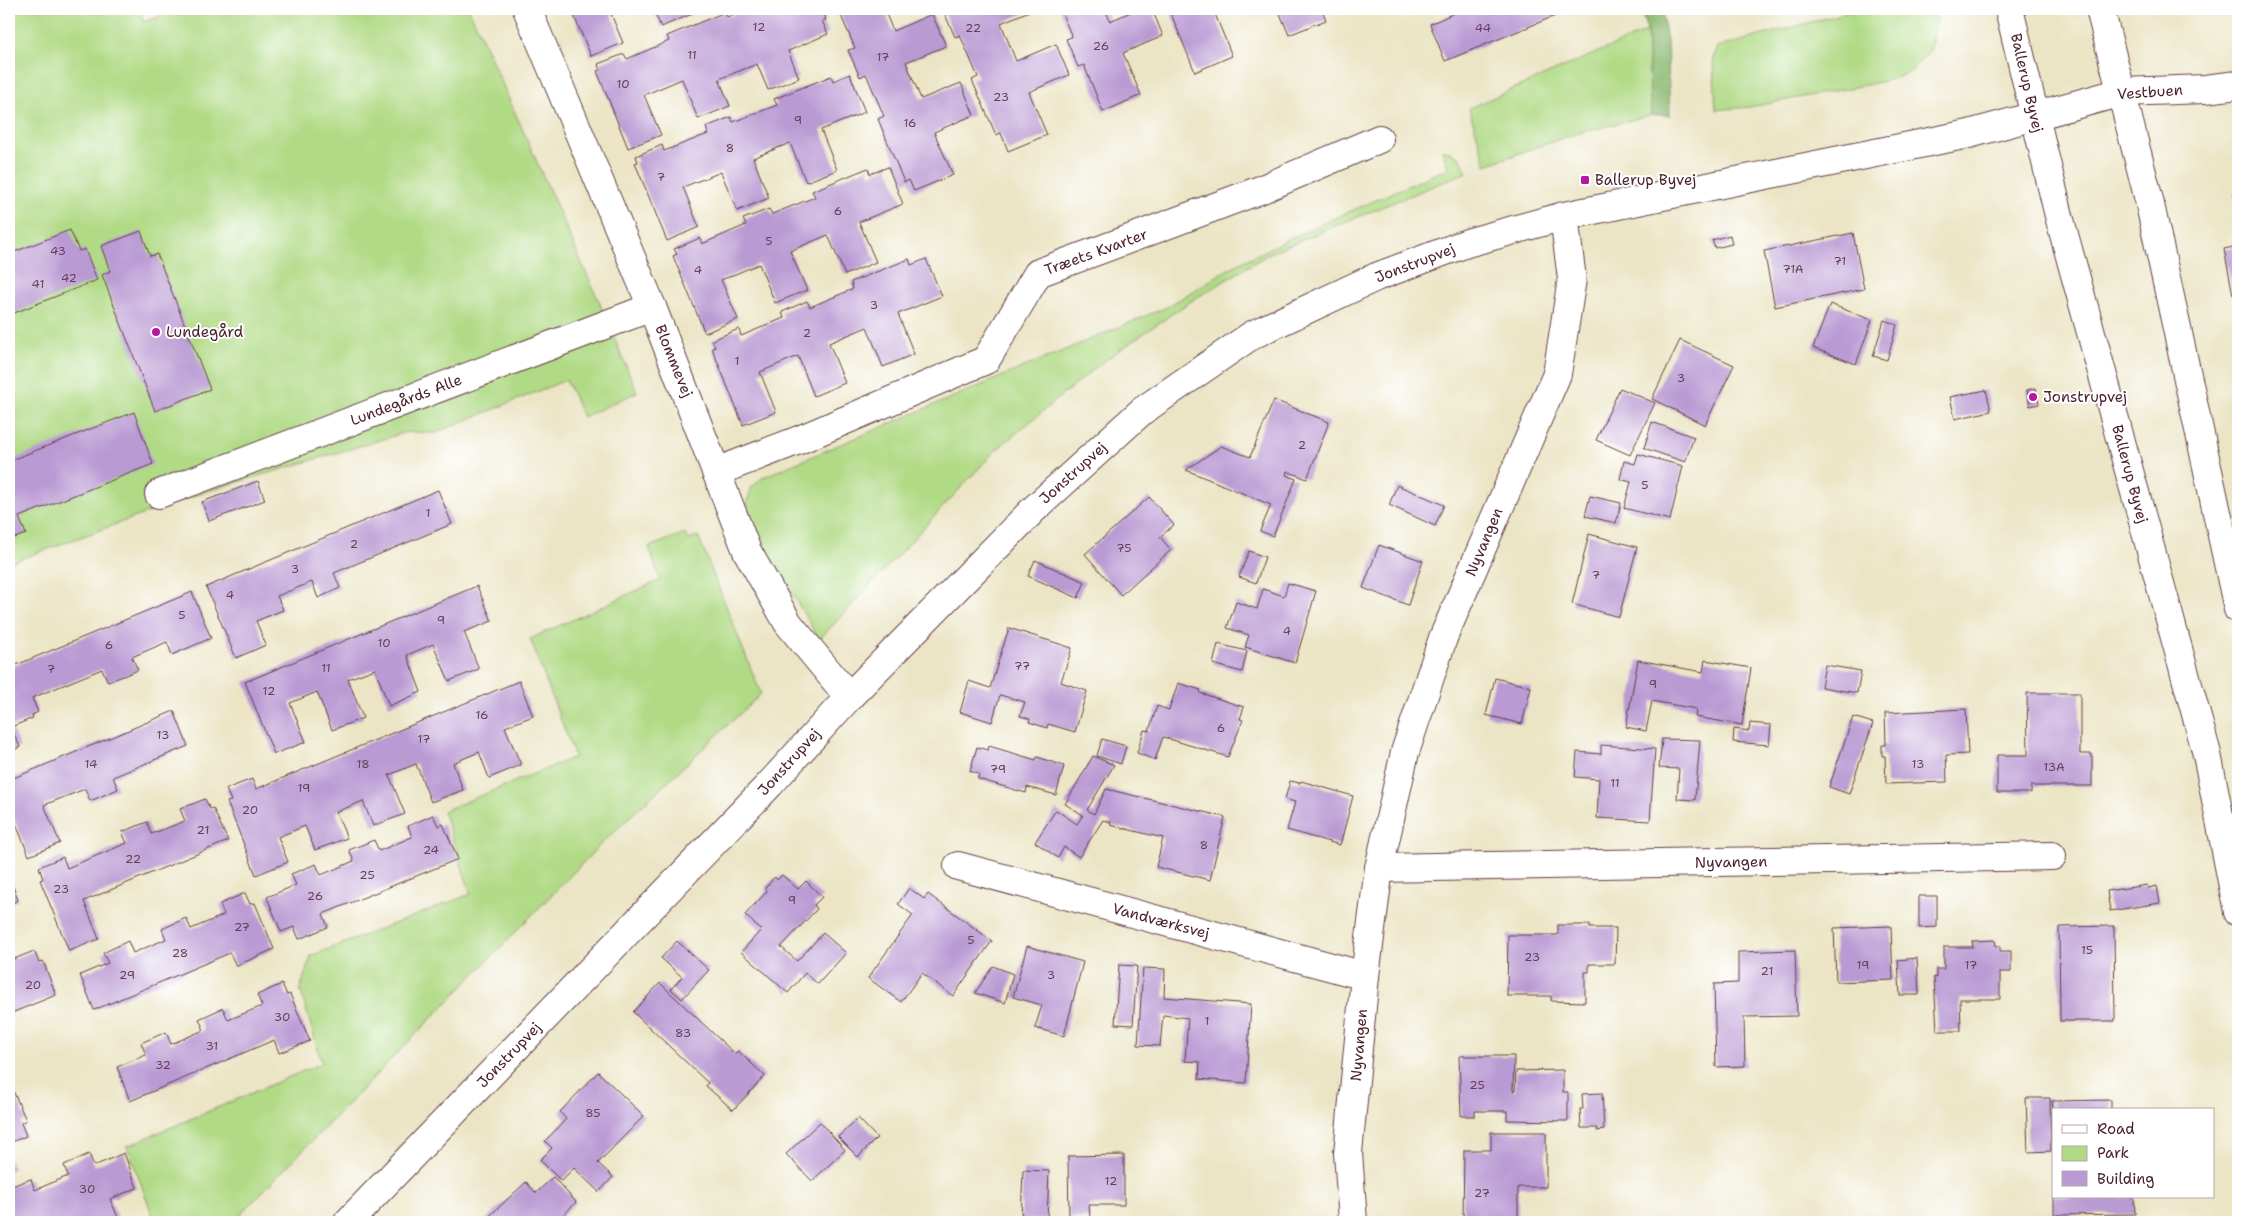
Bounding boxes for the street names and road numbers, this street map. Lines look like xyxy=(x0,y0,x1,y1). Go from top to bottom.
street label: Ballerup Byvej xyxy=(2006,31,2048,135)
street label: Vestbuen xyxy=(2116,80,2184,104)
street label: Træets Kvarter xyxy=(1042,224,1150,280)
street label: Jonstrupvej xyxy=(1372,239,1458,287)
street label: Blommevej xyxy=(650,322,698,400)
street label: Lundegårds Alle xyxy=(347,370,465,430)
street label: Ballerup Byvej xyxy=(2107,422,2153,526)
street label: Jonstrupvej xyxy=(1035,437,1111,509)
street label: Nyvangen xyxy=(1461,505,1507,579)
street label: Jonstrupvej xyxy=(753,724,825,800)
street label: Nyvangen xyxy=(1695,851,1767,873)
street label: Vandværksvej xyxy=(1110,898,1212,944)
street label: Nyvangen xyxy=(1346,1008,1372,1082)
street label: Jonstrupvej xyxy=(473,1018,545,1092)

